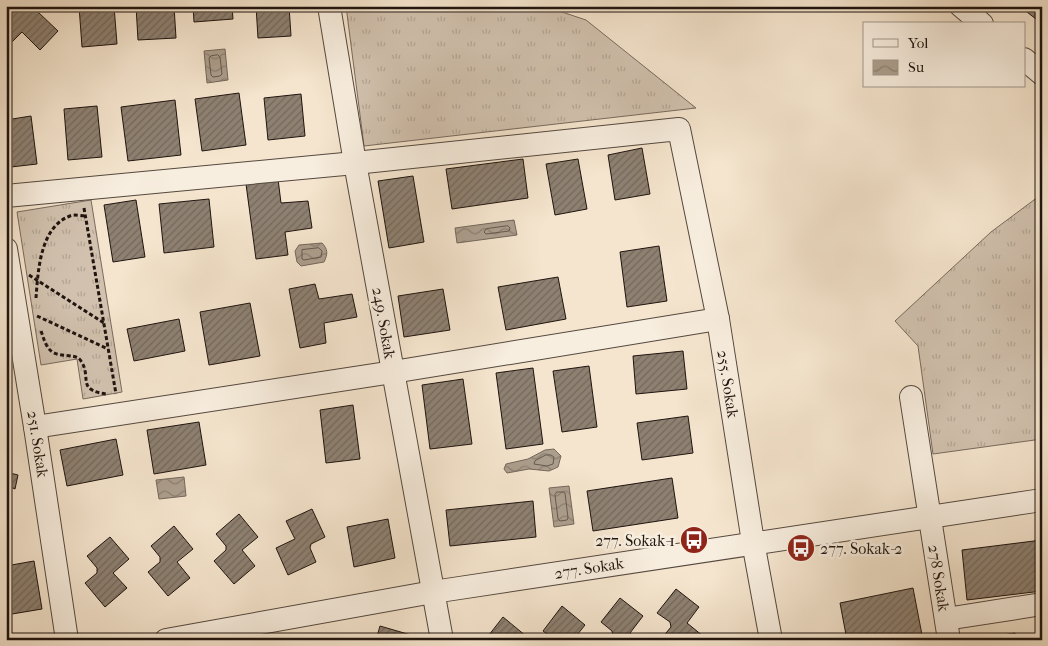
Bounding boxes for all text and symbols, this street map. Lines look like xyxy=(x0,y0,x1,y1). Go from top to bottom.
legend xyxy=(863,22,1026,88)
text: Yol xyxy=(907,34,928,52)
text: Su xyxy=(908,58,925,76)
street label: 249. Sokak xyxy=(368,286,400,361)
street label: 255. Sokak xyxy=(713,349,743,420)
street label: 251. Sokak xyxy=(23,409,53,480)
bus stop icon: 277. Sokak-1 xyxy=(679,525,709,555)
place label: 277. Sokak-1 xyxy=(595,531,675,550)
bus stop icon: 277. Sokak-2 xyxy=(786,533,816,563)
place label: 277. Sokak-2 xyxy=(820,539,902,558)
street label: 278 Sokak xyxy=(924,543,954,614)
street label: 277. Sokak xyxy=(553,553,626,583)

